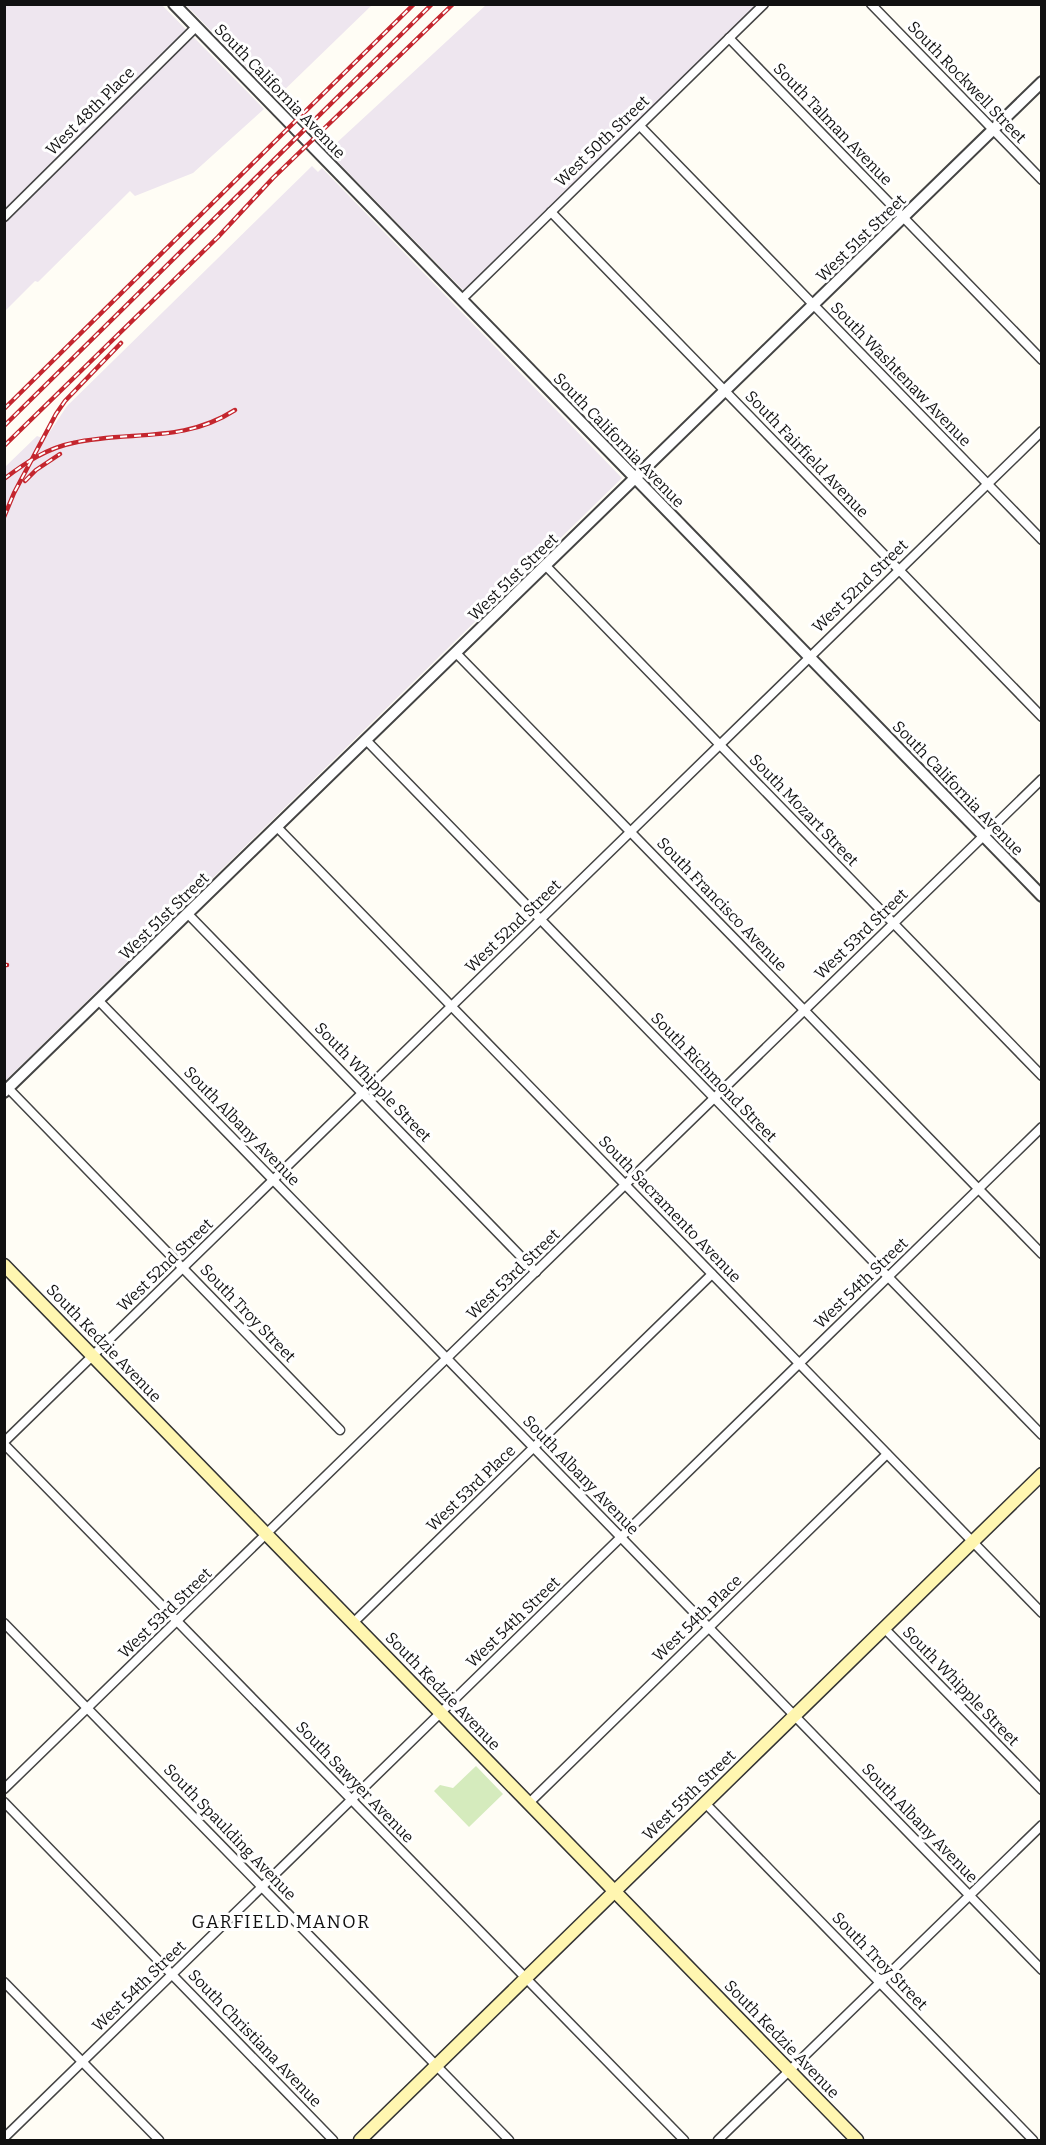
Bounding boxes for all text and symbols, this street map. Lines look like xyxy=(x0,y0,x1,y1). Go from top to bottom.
street label: South Rockwell Street xyxy=(904,17,1030,147)
street label: South California Avenue xyxy=(211,20,349,162)
street label: South Talman Avenue xyxy=(770,59,896,189)
street label: West 48th Place xyxy=(42,63,138,159)
street label: West 50th Street xyxy=(551,91,653,191)
street label: West 51st Street xyxy=(812,190,910,286)
street label: South Washtenaw Avenue xyxy=(827,298,975,450)
street label: South California Avenue xyxy=(550,369,688,511)
street label: South Fairfield Avenue xyxy=(741,387,873,521)
street label: West 51st Street xyxy=(464,529,562,625)
street label: West 52nd Street xyxy=(808,535,912,636)
street label: South California Avenue xyxy=(889,717,1027,859)
street label: South Mozart Street xyxy=(746,750,862,870)
street label: South Francisco Avenue xyxy=(653,833,791,975)
street label: West 51st Street xyxy=(115,868,213,964)
street label: West 52nd Street xyxy=(461,875,565,976)
street label: West 53rd Street xyxy=(810,885,912,983)
street label: South Richmond Street xyxy=(647,1008,781,1146)
street label: South Whipple Street xyxy=(311,1018,435,1146)
street label: South Albany Avenue xyxy=(180,1062,304,1190)
street label: South Sacramento Avenue xyxy=(595,1132,745,1286)
street label: West 52nd Street xyxy=(113,1214,217,1315)
street label: West 53rd Street xyxy=(462,1225,564,1323)
street label: West 54th Street xyxy=(810,1233,912,1332)
street label: South Troy Street xyxy=(196,1260,300,1366)
street label: South Kedzie Avenue xyxy=(43,1280,165,1406)
street label: South Albany Avenue xyxy=(519,1411,643,1539)
street label: West 53rd Place xyxy=(423,1441,519,1535)
street label: West 53rd Street xyxy=(114,1564,216,1662)
street label: West 54th Place xyxy=(649,1571,745,1665)
street label: West 54th Street xyxy=(462,1572,564,1671)
street label: South Whipple Street xyxy=(899,1622,1023,1750)
street label: South Kedzie Avenue xyxy=(382,1628,504,1754)
street label: South Sawyer Avenue xyxy=(292,1717,418,1847)
street label: West 55th Street xyxy=(639,1746,739,1844)
street label: South Albany Avenue xyxy=(858,1759,982,1887)
street label: South Spaulding Avenue xyxy=(160,1760,300,1904)
street label: South Troy Street xyxy=(828,1908,932,2014)
district label: GARFIELD MANOR xyxy=(191,1911,371,1933)
street label: West 54th Street xyxy=(88,1936,190,2035)
street label: South Christiana Avenue xyxy=(184,1965,326,2111)
street label: South Kedzie Avenue xyxy=(721,1976,843,2102)

